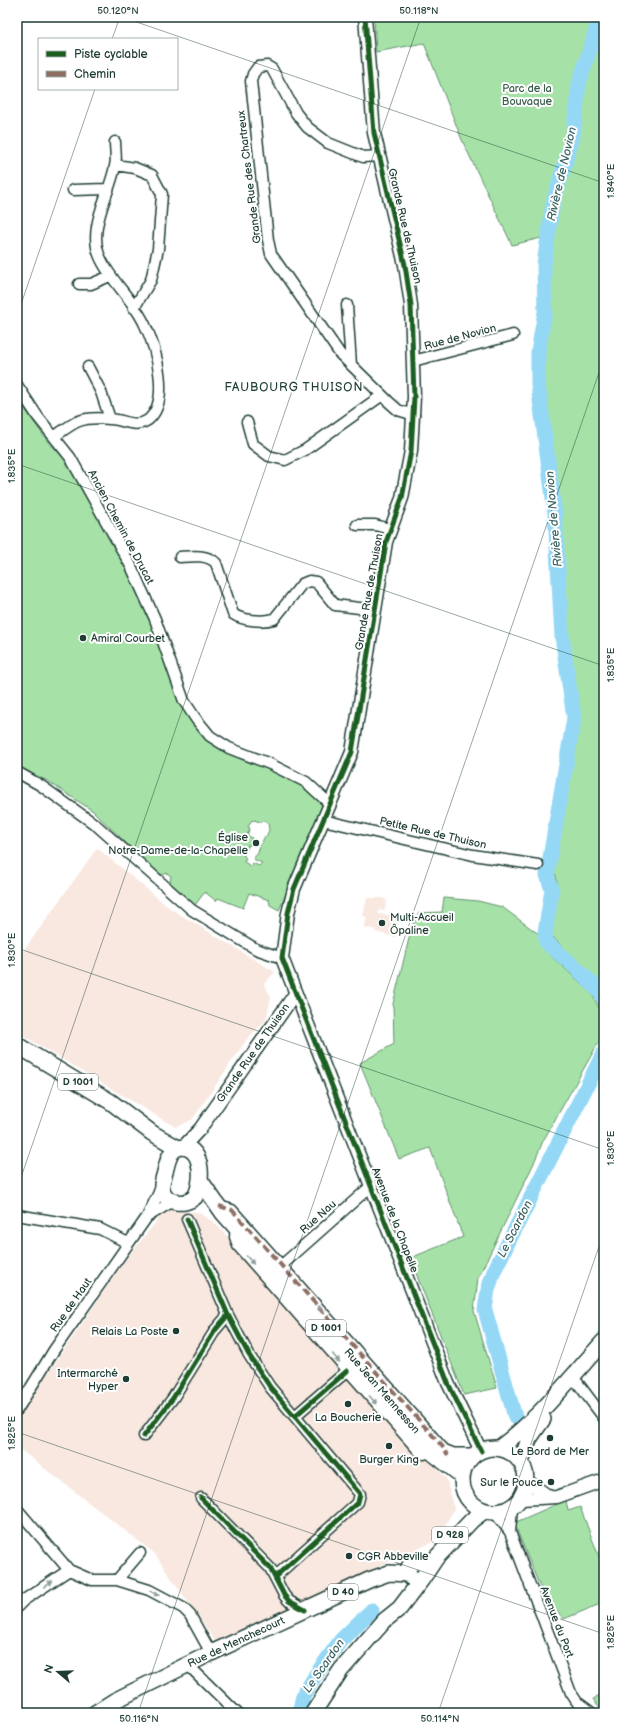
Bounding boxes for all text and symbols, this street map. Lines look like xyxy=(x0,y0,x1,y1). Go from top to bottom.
text: 50.120°N xyxy=(97,5,139,17)
text: 50.118°N xyxy=(399,5,439,17)
legend xyxy=(38,38,178,90)
text: Piste cyclable xyxy=(74,47,148,62)
text: Chemin xyxy=(74,67,116,82)
park label: Parc de la Bouvaque xyxy=(502,82,553,108)
street label: Grande Rue des Chartreux xyxy=(234,110,264,244)
water label: Rivière de Novion xyxy=(544,125,580,222)
text: 1.840°E xyxy=(605,163,617,198)
street label: Grande Rue de Thuison xyxy=(385,167,425,285)
street label: Rue de Novion xyxy=(423,321,497,353)
district label: FAUBOURG THUISON xyxy=(225,380,363,395)
text: 1.835°E xyxy=(6,448,18,483)
street label: Ancien Chemin de Drucat xyxy=(85,468,157,587)
water label: Rivière de Novion xyxy=(542,470,566,567)
street label: Grande Rue de Thuison xyxy=(352,533,386,651)
place label: Amiral Courbet xyxy=(91,632,166,645)
marker: Amiral Courbet xyxy=(78,633,88,643)
text: 1.835°E xyxy=(605,647,617,682)
street label: Petite Rue de Thuison xyxy=(378,814,488,852)
place label: Église Notre-Dame-de-la-Chapelle xyxy=(108,830,248,857)
marker: Église Notre-Dame-de-la-Chapelle xyxy=(251,838,261,848)
place label: Multi-Accueil Ôpaline xyxy=(390,911,454,937)
marker: Multi-Accueil Ôpaline xyxy=(377,918,387,928)
text: 1.830°E xyxy=(6,932,18,967)
street label: Grande Rue de Thuison xyxy=(214,1001,292,1105)
road number: D 1001 xyxy=(58,1074,98,1090)
text: 1.830°E xyxy=(605,1130,617,1165)
street label: Avenue de la Chapelle xyxy=(369,1166,421,1275)
street label: Rue Nau xyxy=(297,1197,339,1237)
water label: Le Scardon xyxy=(494,1198,536,1260)
one-way arrow xyxy=(246,1255,255,1265)
street label: Rue de Haut xyxy=(48,1275,95,1335)
one-way arrow xyxy=(316,1304,325,1315)
road number: D 1001 xyxy=(306,1320,346,1336)
place label: Relais La Poste xyxy=(91,1325,168,1338)
marker: Relais La Poste xyxy=(171,1326,181,1336)
street label: Rue Jean Mennesson xyxy=(341,1346,423,1436)
one-way arrow xyxy=(331,1353,340,1363)
place label: Intermarché Hyper xyxy=(57,1367,119,1393)
marker: Intermarché Hyper xyxy=(121,1374,131,1384)
one-way arrow xyxy=(368,1395,377,1404)
marker: La Boucherie xyxy=(343,1399,353,1409)
place label: La Boucherie xyxy=(315,1411,382,1424)
text: 1.825°E xyxy=(6,1415,18,1450)
marker: Le Bord de Mer xyxy=(545,1433,555,1443)
marker: Burger King xyxy=(384,1441,394,1451)
place label: Le Bord de Mer xyxy=(511,1445,590,1458)
place label: Burger King xyxy=(359,1453,419,1466)
place label: Sur le Pouce xyxy=(480,1476,543,1489)
marker: Sur le Pouce xyxy=(546,1477,556,1487)
road number: D 928 xyxy=(432,1527,468,1543)
place label: CGR Abbeville xyxy=(357,1550,429,1563)
marker: CGR Abbeville xyxy=(344,1551,354,1561)
one-way arrow xyxy=(43,1580,53,1588)
road number: D 40 xyxy=(328,1584,358,1600)
street label: Avenue du Port xyxy=(537,1584,577,1660)
one-way arrow xyxy=(148,1589,159,1596)
street label: Rue de Menchecourt xyxy=(185,1614,287,1670)
text: 1.825°E xyxy=(605,1614,617,1649)
water label: Le Scardon xyxy=(300,1636,348,1696)
north arrow xyxy=(38,1652,78,1692)
text: N xyxy=(42,1663,57,1675)
text: 50.116°N xyxy=(119,1713,159,1725)
text: 50.114°N xyxy=(420,1713,460,1725)

